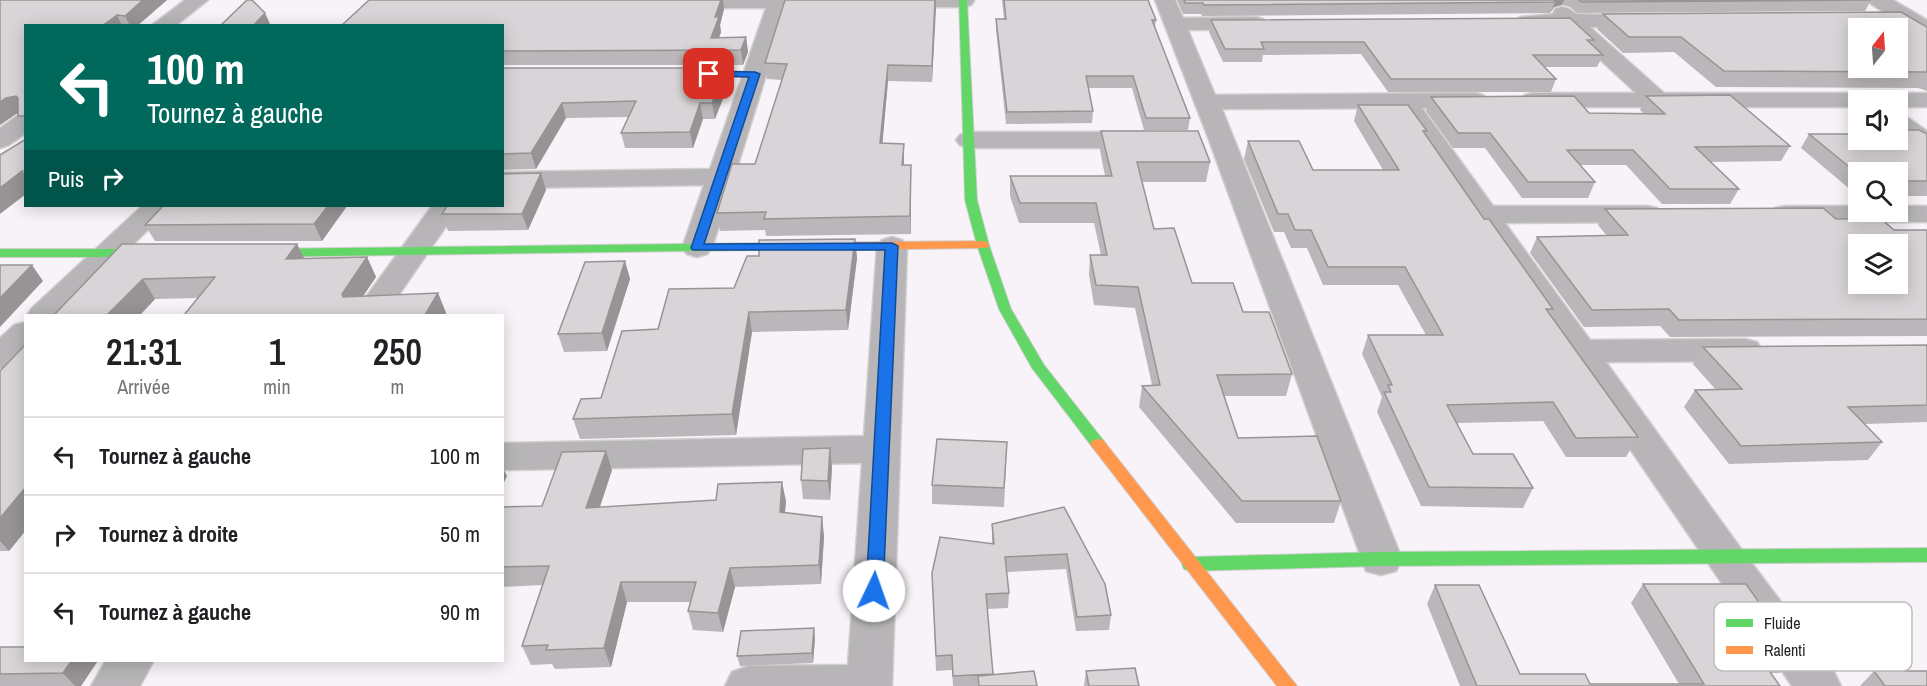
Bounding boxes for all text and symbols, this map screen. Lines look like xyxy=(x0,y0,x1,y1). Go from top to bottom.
north arrow xyxy=(1848,18,1908,78)
map controls xyxy=(1848,18,1908,294)
text: 100 m xyxy=(147,41,245,97)
icon: left xyxy=(48,48,126,126)
pin xyxy=(683,48,734,99)
icon: arrive xyxy=(692,57,725,90)
button: sound xyxy=(1848,90,1908,150)
text: Tournez à gauche xyxy=(147,95,323,131)
icon: right xyxy=(96,162,129,195)
button: search xyxy=(1848,162,1908,222)
text: Puis xyxy=(48,164,84,194)
button: layers xyxy=(1848,234,1908,294)
text: 21:31 xyxy=(106,328,181,376)
text: 1 xyxy=(269,328,285,376)
text: 250 xyxy=(373,328,422,376)
text: Arrivée xyxy=(117,373,170,400)
text: min xyxy=(263,373,291,400)
text: m xyxy=(390,373,404,400)
icon: left xyxy=(48,440,81,473)
text: Tournez à gauche xyxy=(99,441,251,471)
text: 100 m xyxy=(430,441,480,471)
icon: right xyxy=(48,518,81,551)
text: Tournez à droite xyxy=(99,519,238,549)
text: 50 m xyxy=(440,519,480,549)
position arrow xyxy=(842,559,906,623)
icon: left xyxy=(48,596,81,629)
text: Tournez à gauche xyxy=(99,597,251,627)
text: 90 m xyxy=(440,597,480,627)
legend xyxy=(1714,602,1912,671)
text: Fluide xyxy=(1764,612,1800,634)
text: Ralenti xyxy=(1764,639,1806,661)

